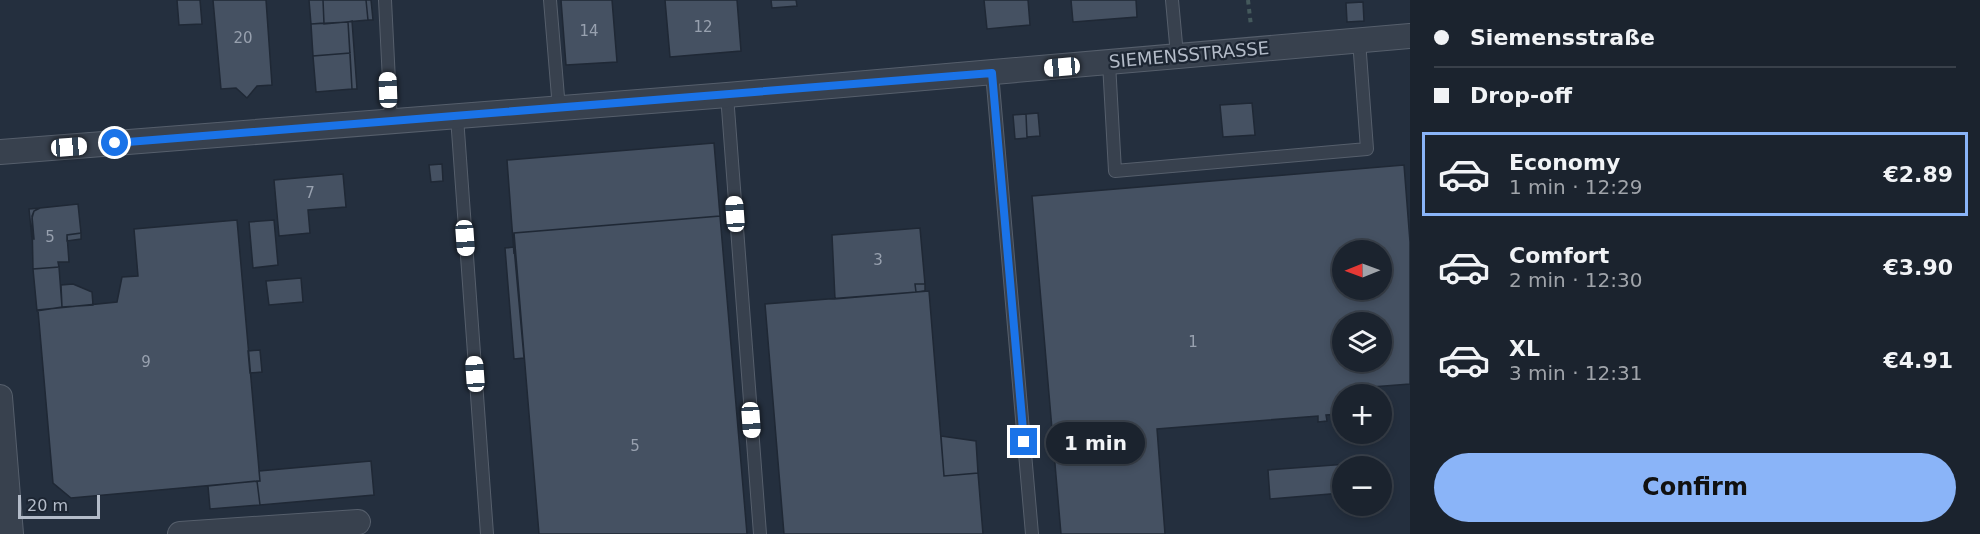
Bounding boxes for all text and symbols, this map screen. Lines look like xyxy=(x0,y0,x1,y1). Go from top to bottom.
house number: 12 xyxy=(693,18,713,36)
house number: 14 xyxy=(579,22,599,40)
text: Siemensstraße xyxy=(1470,25,1655,50)
house number: 20 xyxy=(233,29,253,47)
street label: SIEMENSSTRASSE xyxy=(1108,37,1270,72)
car xyxy=(1043,56,1081,78)
car xyxy=(378,72,398,108)
text: Drop-off xyxy=(1470,83,1572,108)
route start xyxy=(101,129,128,156)
car xyxy=(50,137,88,157)
icon: car xyxy=(1437,147,1491,201)
text: Economy xyxy=(1509,150,1620,175)
text: €2.89 xyxy=(1883,162,1953,187)
text: 1 min · 12:29 xyxy=(1509,175,1643,199)
house number: 7 xyxy=(305,184,315,202)
car xyxy=(725,195,745,233)
car xyxy=(455,219,475,257)
house number: 5 xyxy=(45,228,55,246)
north arrow xyxy=(1332,240,1392,300)
map controls xyxy=(1332,240,1392,516)
icon: car xyxy=(1437,240,1491,294)
text: Comfort xyxy=(1509,243,1609,268)
house number: 3 xyxy=(873,251,883,269)
text: €3.90 xyxy=(1883,255,1953,280)
text: 2 min · 12:30 xyxy=(1509,268,1643,292)
button: layers xyxy=(1332,312,1392,372)
house number: 1 xyxy=(1188,333,1198,351)
icon: car xyxy=(1437,333,1491,387)
text: XL xyxy=(1509,336,1540,361)
text: €4.91 xyxy=(1883,348,1953,373)
house number: 9 xyxy=(141,353,151,371)
car xyxy=(465,355,485,393)
text: 3 min · 12:31 xyxy=(1509,361,1643,385)
button: + xyxy=(1332,384,1392,444)
car xyxy=(741,401,761,439)
callout: 1 min xyxy=(1045,421,1144,463)
route end xyxy=(1010,428,1037,455)
text: 1 min xyxy=(1064,431,1127,455)
house number: 5 xyxy=(630,437,640,455)
button: Confirm xyxy=(1434,453,1956,522)
button: − xyxy=(1332,456,1392,516)
scale bar xyxy=(18,492,100,520)
text: 20 m xyxy=(27,496,68,515)

